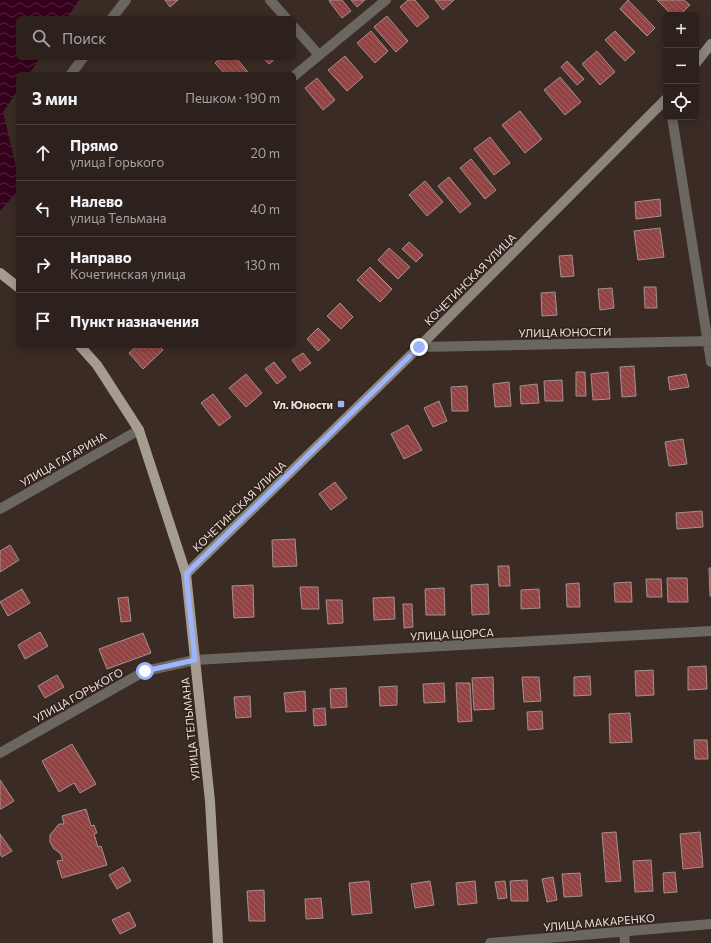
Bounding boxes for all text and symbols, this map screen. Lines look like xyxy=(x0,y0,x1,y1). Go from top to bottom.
map controls xyxy=(663,12,699,120)
button: + xyxy=(663,12,699,48)
search box xyxy=(16,16,296,60)
icon: search xyxy=(30,27,52,49)
text: Поиск xyxy=(62,29,106,47)
button: − xyxy=(663,48,699,84)
button: locate xyxy=(663,84,699,120)
text: 3 мин xyxy=(32,88,78,109)
text: Пешком · 190 m xyxy=(185,90,280,106)
text: Прямо xyxy=(70,136,118,154)
icon: ahead xyxy=(32,142,54,164)
text: 20 m xyxy=(251,145,280,161)
text: улица Горького xyxy=(70,154,164,170)
text: Налево xyxy=(70,192,123,210)
icon: left xyxy=(32,198,54,220)
text: 40 m xyxy=(250,201,280,217)
text: улица Тельмана xyxy=(70,210,167,226)
street label: КОЧЕТИНСКАЯ УЛИЦА xyxy=(421,230,519,328)
text: Направо xyxy=(70,248,132,266)
icon: right xyxy=(32,254,54,276)
text: 130 m xyxy=(245,257,280,273)
text: Кочетинская улица xyxy=(70,266,186,282)
icon: arrive xyxy=(32,310,54,332)
text: Пункт назначения xyxy=(70,312,199,330)
street label: УЛИЦА ЮНОСТИ xyxy=(518,325,612,339)
route end xyxy=(410,338,428,356)
place label: Ул. Юности xyxy=(273,398,333,411)
marker: Ул. Юности xyxy=(336,399,346,409)
street label: УЛИЦА ГАГАРИНА xyxy=(17,429,109,489)
street label: КОЧЕТИНСКАЯ УЛИЦА xyxy=(190,458,289,554)
street label: УЛИЦА ЩОРСА xyxy=(410,625,495,643)
route start xyxy=(136,662,154,680)
street label: УЛИЦА ГОРЬКОГО xyxy=(31,665,125,725)
street label: УЛИЦА ТЕЛЬМАНА xyxy=(178,676,202,781)
street label: УЛИЦА МАКАРЕНКО xyxy=(543,911,655,933)

